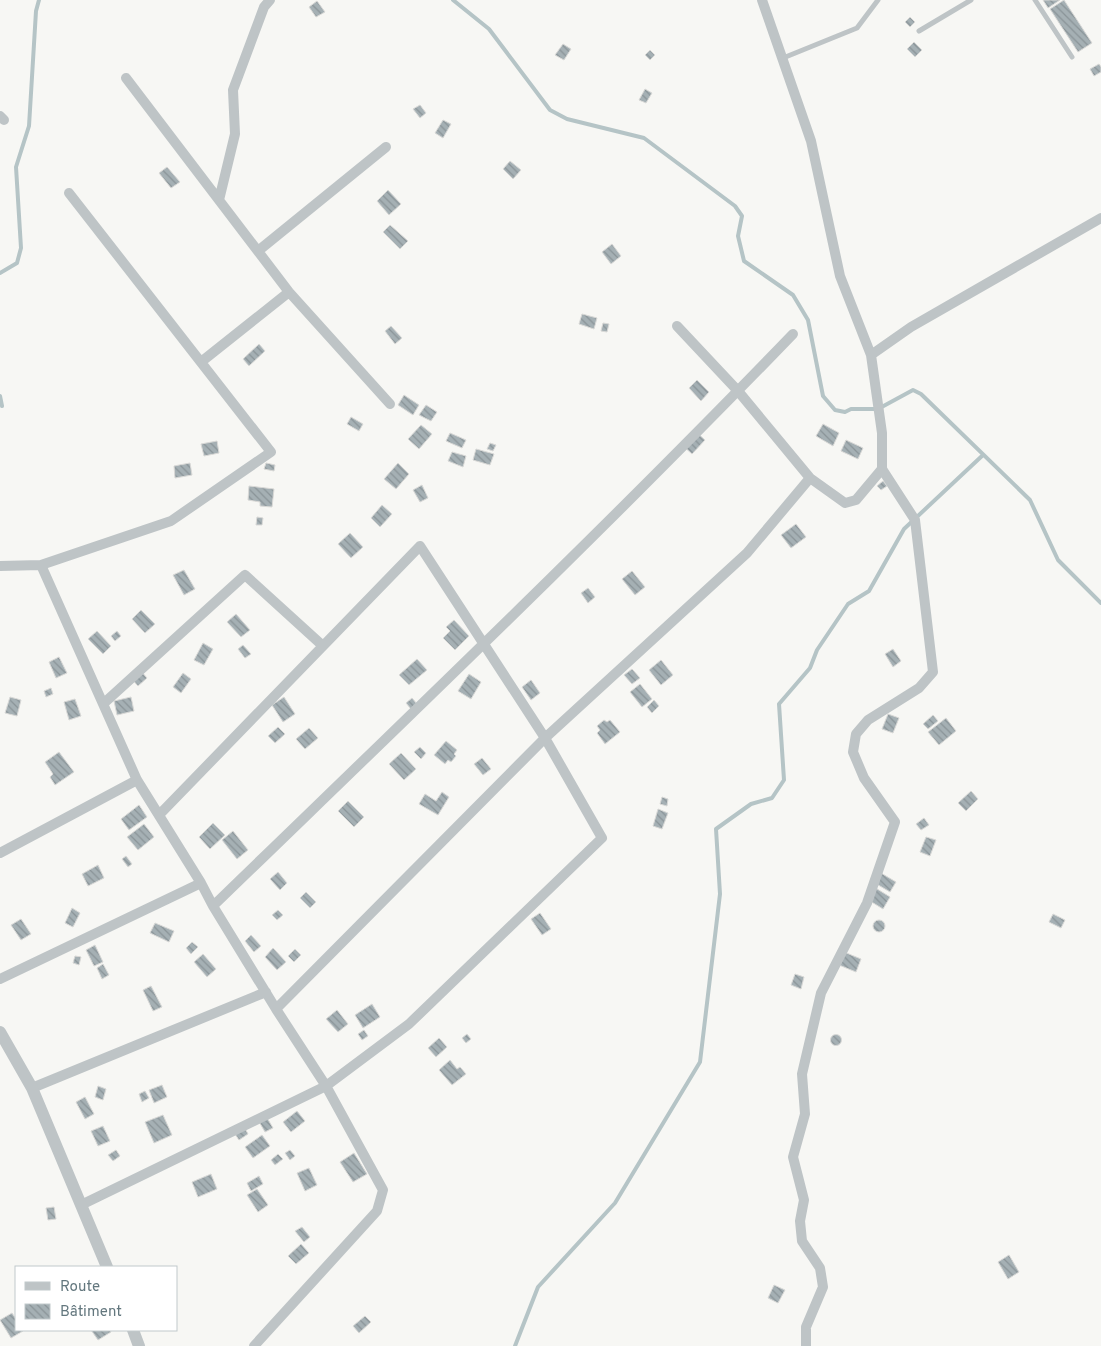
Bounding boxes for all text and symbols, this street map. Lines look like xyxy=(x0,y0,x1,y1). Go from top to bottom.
legend xyxy=(15,1266,178,1331)
text: Route xyxy=(60,1278,100,1297)
text: Bâtiment xyxy=(60,1303,122,1322)

